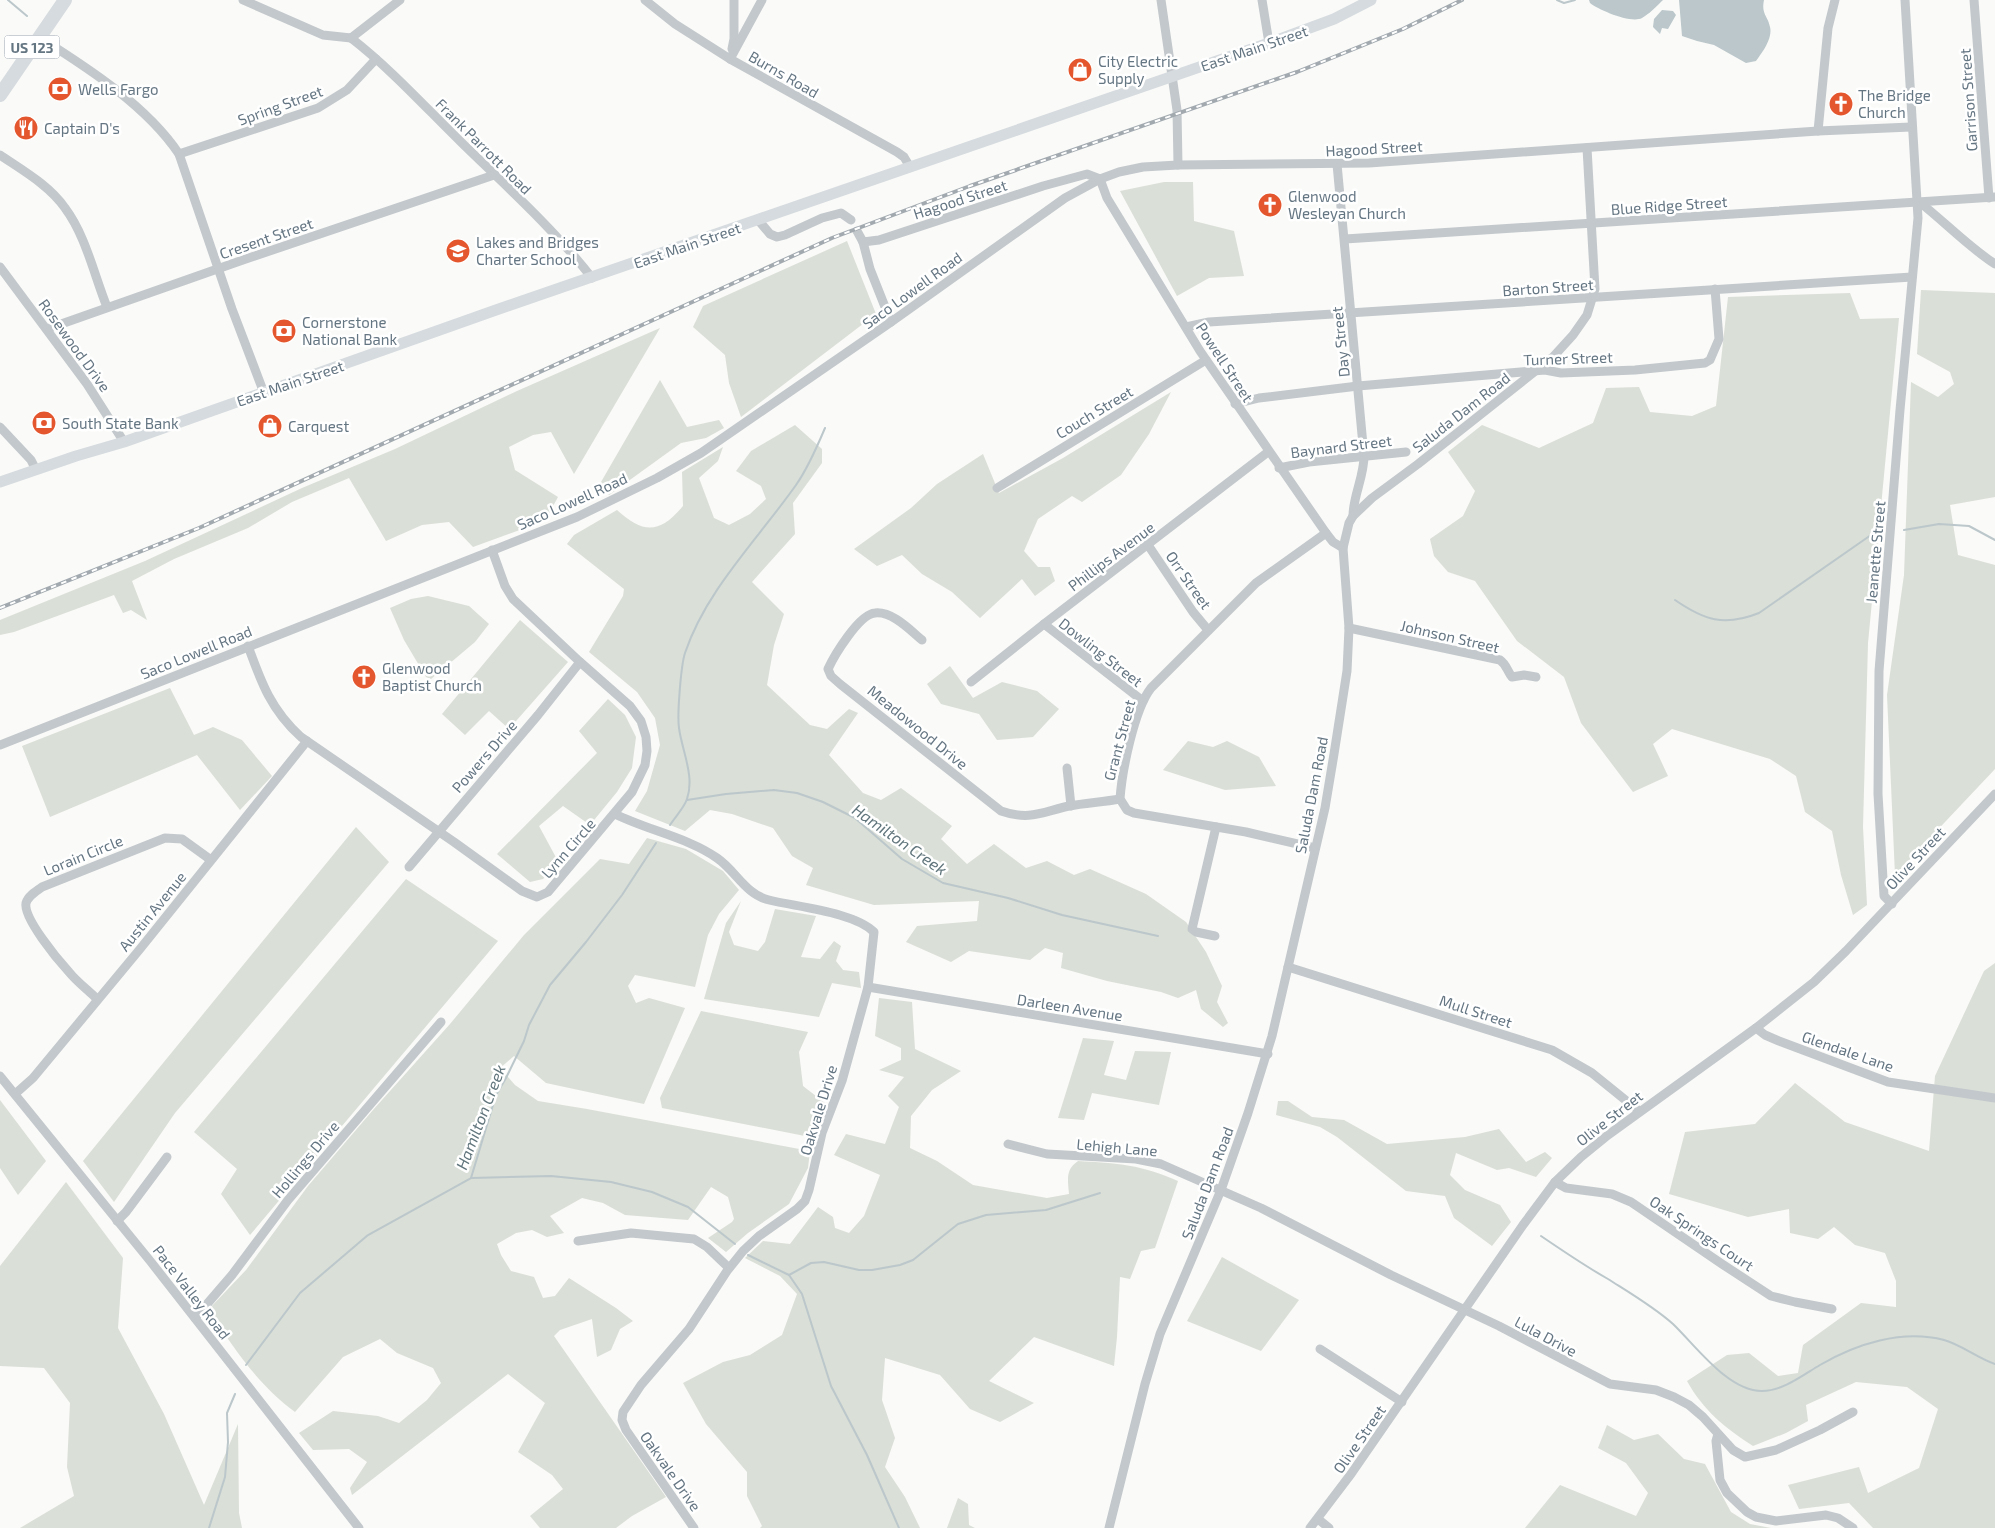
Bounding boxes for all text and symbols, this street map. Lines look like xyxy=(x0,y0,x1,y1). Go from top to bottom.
street label: East Main Street xyxy=(1198,21,1310,75)
road number: US 123 xyxy=(5,36,60,58)
street label: Burns Road xyxy=(746,47,822,101)
street label: Garrison Street xyxy=(1955,48,1981,152)
place label: City Electric Supply xyxy=(1098,52,1178,87)
shop icon: City Electric Supply xyxy=(1067,57,1093,83)
bank icon: Wells Fargo xyxy=(47,76,73,102)
place label: Wells Fargo xyxy=(78,80,159,98)
street label: Spring Street xyxy=(235,81,325,129)
place label: The Bridge Church xyxy=(1858,86,1931,121)
church icon: The Bridge Church xyxy=(1828,91,1854,117)
street label: Frank Parrott Road xyxy=(432,94,536,198)
restaurant icon: Captain D's xyxy=(13,115,39,141)
place label: Captain D's xyxy=(44,119,120,137)
street label: Hagood Street xyxy=(1325,136,1423,160)
street label: Hagood Street xyxy=(911,175,1009,223)
place label: Glenwood Wesleyan Church xyxy=(1288,187,1406,222)
church icon: Glenwood Wesleyan Church xyxy=(1257,192,1283,218)
street label: Blue Ridge Street xyxy=(1610,192,1728,218)
street label: Cresent Street xyxy=(217,214,315,262)
street label: East Main Street xyxy=(631,218,743,272)
place label: Lakes and Bridges Charter School xyxy=(476,233,599,268)
school or university icon: Lakes and Bridges Charter School xyxy=(445,238,471,264)
street label: Saco Lowell Road xyxy=(859,248,965,332)
street label: Barton Street xyxy=(1502,275,1595,299)
street label: Rosewood Drive xyxy=(35,295,115,395)
street label: Day Street xyxy=(1327,306,1353,378)
place label: Cornerstone National Bank xyxy=(302,313,397,348)
bank icon: Cornerstone National Bank xyxy=(271,318,297,344)
street label: Powell Street xyxy=(1193,319,1258,405)
street label: Turner Street xyxy=(1523,347,1613,369)
street label: East Main Street xyxy=(234,356,346,410)
street label: Saluda Dam Road xyxy=(1409,368,1513,456)
street label: Couch Street xyxy=(1052,382,1136,442)
bank icon: South State Bank xyxy=(31,410,57,436)
shop icon: Carquest xyxy=(257,413,283,439)
place label: South State Bank xyxy=(62,414,179,432)
place label: Carquest xyxy=(288,417,349,435)
street label: Baynard Street xyxy=(1289,431,1393,461)
street label: Saco Lowell Road xyxy=(514,469,630,533)
street label: Jeanette Street xyxy=(1862,500,1888,604)
street label: Phillips Avenue xyxy=(1064,518,1158,594)
street label: Orr Street xyxy=(1162,547,1216,613)
street label: Dowling Street xyxy=(1056,614,1147,690)
street label: Johnson Street xyxy=(1399,616,1501,656)
street label: Saco Lowell Road xyxy=(138,621,254,683)
place label: Glenwood Baptist Church xyxy=(382,659,482,694)
church icon: Glenwood Baptist Church xyxy=(351,664,377,690)
street label: Meadowood Drive xyxy=(864,681,972,773)
street label: Grant Street xyxy=(1100,697,1139,782)
street label: Powers Drive xyxy=(448,716,520,796)
street label: Saluda Dam Road xyxy=(1291,735,1331,855)
water label: Hamilton Creek xyxy=(849,799,951,879)
street label: Lynn Circle xyxy=(537,814,599,882)
street label: Olive Street xyxy=(1881,823,1949,893)
street label: Lorain Circle xyxy=(41,831,125,879)
street label: Austin Avenue xyxy=(115,868,189,954)
street label: Darleen Avenue xyxy=(1016,990,1124,1024)
street label: Mull Street xyxy=(1437,991,1515,1031)
street label: Glendale Lane xyxy=(1800,1027,1896,1075)
water label: Hamilton Creek xyxy=(451,1062,509,1172)
street label: Oakvale Drive xyxy=(796,1063,840,1157)
street label: Olive Street xyxy=(1572,1086,1646,1149)
street label: Hollings Drive xyxy=(268,1117,342,1201)
street label: Saluda Dam Road xyxy=(1177,1124,1237,1242)
street label: Lehigh Lane xyxy=(1076,1134,1158,1160)
street label: Oak Springs Court xyxy=(1647,1192,1758,1275)
street label: Pace Valley Road xyxy=(150,1241,234,1343)
street label: Lula Drive xyxy=(1512,1312,1580,1360)
street label: Olive Street xyxy=(1329,1401,1389,1477)
street label: Oakvale Drive xyxy=(637,1428,705,1514)

